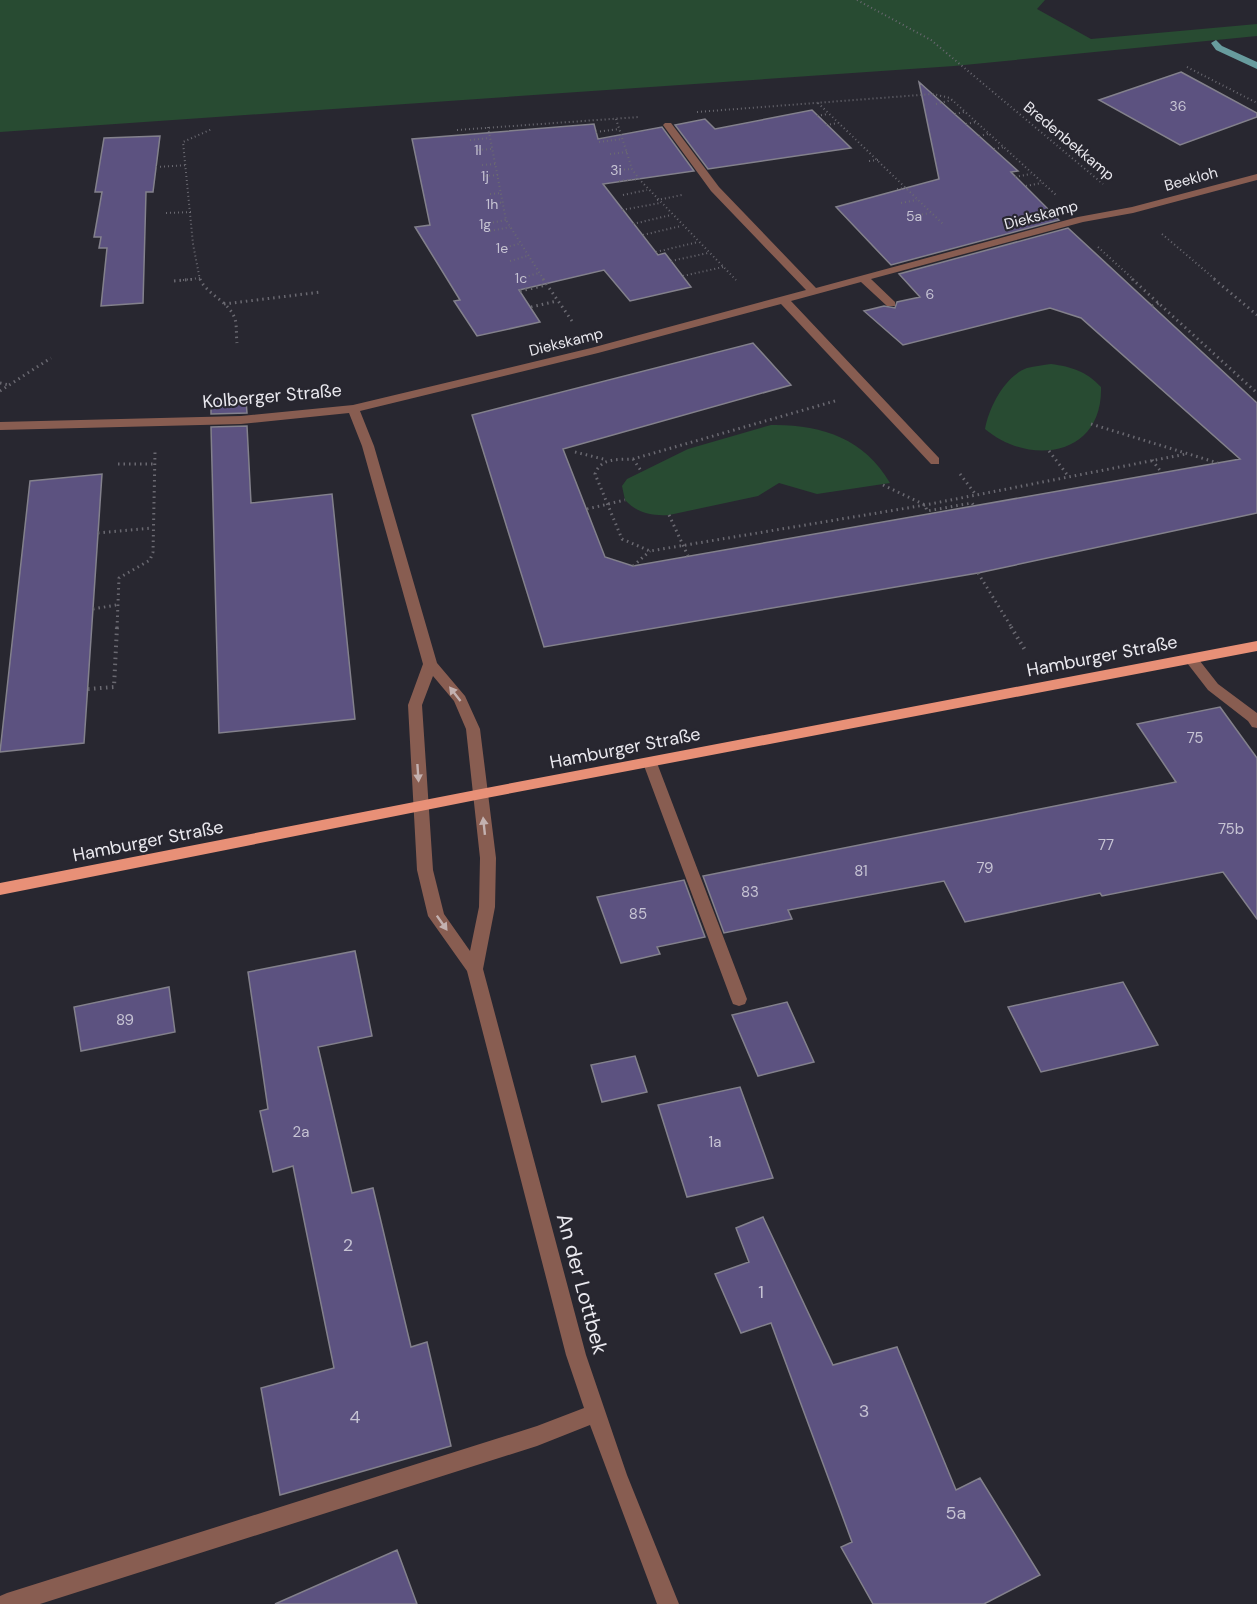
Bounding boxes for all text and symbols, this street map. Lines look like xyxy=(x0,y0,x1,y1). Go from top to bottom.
street label: Bredenbekkamp xyxy=(1019,97,1119,185)
house number: 36 xyxy=(1169,97,1187,115)
house number: 1l xyxy=(474,141,482,159)
house number: 3i xyxy=(610,161,622,179)
street label: Beekloh xyxy=(1162,162,1220,196)
house number: 1j xyxy=(481,167,489,185)
house number: 1h xyxy=(486,195,498,213)
street label: Diekskamp xyxy=(1002,196,1080,234)
house number: 5a xyxy=(906,207,922,225)
house number: 1g xyxy=(479,215,491,233)
house number: 1e xyxy=(496,239,508,257)
house number: 1c xyxy=(515,269,527,287)
house number: 6 xyxy=(926,285,934,303)
street label: Diekskamp xyxy=(527,323,605,361)
street label: Kolberger Straße xyxy=(201,378,343,414)
street label: Hamburger Straße xyxy=(1024,630,1180,682)
one-way arrow xyxy=(449,686,462,702)
street label: Hamburger Straße xyxy=(547,722,703,774)
house number: 75 xyxy=(1187,728,1203,748)
one-way arrow xyxy=(414,764,423,783)
street label: Hamburger Straße xyxy=(70,815,226,867)
one-way arrow xyxy=(479,816,489,835)
house number: 75b xyxy=(1218,819,1244,839)
house number: 77 xyxy=(1098,835,1114,855)
house number: 79 xyxy=(976,858,994,878)
house number: 81 xyxy=(854,861,868,881)
house number: 83 xyxy=(741,882,759,902)
house number: 85 xyxy=(629,904,647,924)
one-way arrow xyxy=(436,915,448,931)
house number: 89 xyxy=(116,1010,134,1030)
house number: 2a xyxy=(293,1122,309,1142)
house number: 1a xyxy=(709,1132,721,1152)
street label: An der Lottbek xyxy=(550,1210,614,1358)
house number: 2 xyxy=(343,1233,353,1257)
house number: 1 xyxy=(758,1280,764,1304)
house number: 3 xyxy=(859,1399,869,1423)
house number: 4 xyxy=(350,1405,361,1429)
house number: 5a xyxy=(946,1501,966,1525)

